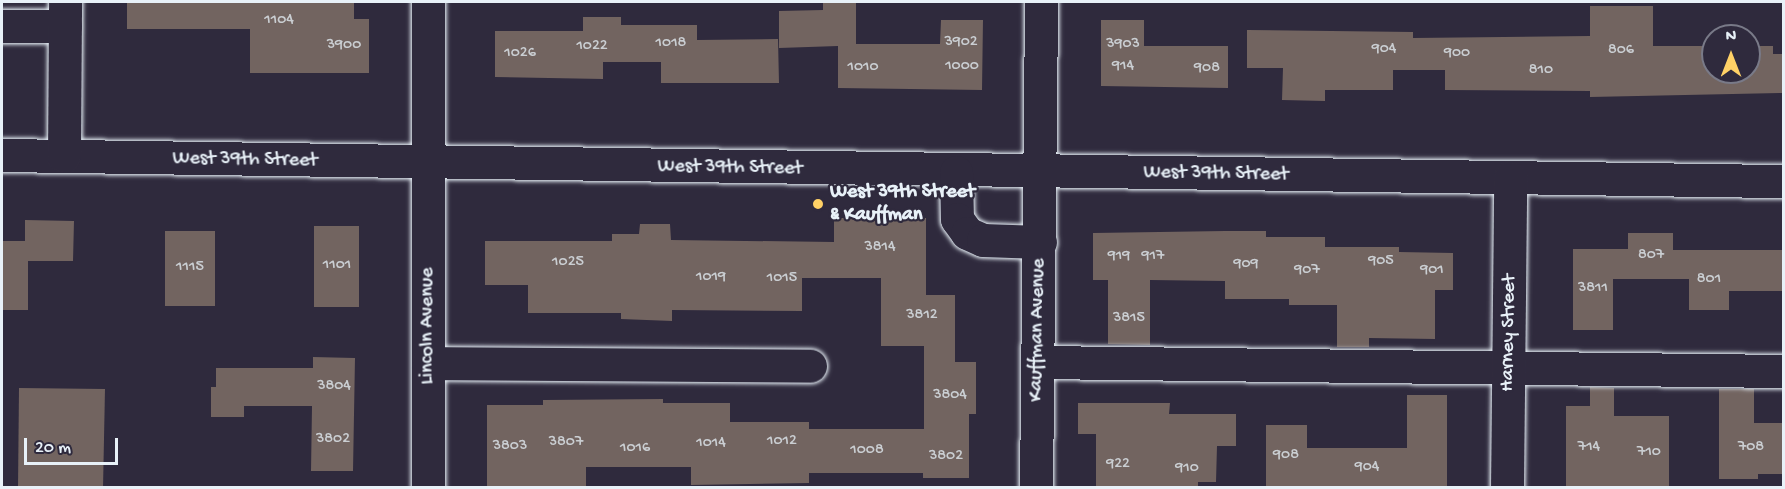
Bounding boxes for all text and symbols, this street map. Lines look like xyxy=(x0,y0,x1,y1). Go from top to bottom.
house number: 1104 xyxy=(264,11,294,31)
north arrow xyxy=(1701,24,1761,84)
text: N xyxy=(1726,28,1736,47)
house number: 3902 xyxy=(944,33,978,53)
house number: 1018 xyxy=(656,34,686,54)
house number: 3903 xyxy=(1106,35,1140,55)
house number: 3900 xyxy=(327,36,361,56)
house number: 1022 xyxy=(576,37,608,57)
house number: 904 xyxy=(1372,40,1396,60)
house number: 806 xyxy=(1608,41,1634,61)
house number: 1026 xyxy=(504,44,536,64)
house number: 900 xyxy=(1444,44,1470,64)
house number: 1000 xyxy=(945,57,979,77)
house number: 914 xyxy=(1112,57,1134,77)
house number: 1010 xyxy=(847,58,879,78)
house number: 908 xyxy=(1194,59,1220,79)
house number: 810 xyxy=(1529,61,1553,81)
street label: West 39th Street xyxy=(172,147,318,173)
street label: West 39th Street xyxy=(657,155,803,181)
street label: West 39th Street xyxy=(1143,161,1289,187)
place label: West 39th Street & Kauffman xyxy=(830,180,975,227)
marker: West 39th Street & Kauffman xyxy=(811,197,825,211)
house number: 3814 xyxy=(864,238,896,258)
house number: 807 xyxy=(1638,246,1664,266)
house number: 919 xyxy=(1108,247,1130,267)
house number: 917 xyxy=(1142,247,1164,267)
house number: 905 xyxy=(1368,252,1394,272)
house number: 1025 xyxy=(552,253,584,273)
house number: 909 xyxy=(1233,255,1259,275)
house number: 1101 xyxy=(323,256,351,276)
house number: 1115 xyxy=(176,258,204,278)
street label: Kauffman Avenue xyxy=(1025,258,1051,402)
house number: 907 xyxy=(1294,261,1320,281)
house number: 901 xyxy=(1420,261,1444,281)
street label: Lincoln Avenue xyxy=(416,267,440,385)
house number: 1019 xyxy=(696,268,726,288)
house number: 1015 xyxy=(767,269,797,289)
house number: 801 xyxy=(1697,270,1721,290)
street label: Harney Street xyxy=(1496,274,1522,392)
house number: 3811 xyxy=(1578,279,1608,299)
house number: 3812 xyxy=(906,306,938,326)
house number: 3815 xyxy=(1113,309,1145,329)
house number: 3804 xyxy=(317,377,351,397)
house number: 3804 xyxy=(933,386,967,406)
scale bar xyxy=(27,426,122,464)
house number: 3802 xyxy=(316,430,350,450)
house number: 1012 xyxy=(767,432,797,452)
house number: 3807 xyxy=(549,433,583,453)
house number: 1014 xyxy=(696,434,726,454)
house number: 3803 xyxy=(493,437,527,457)
text: 20 m xyxy=(35,438,71,459)
house number: 714 xyxy=(1578,438,1600,458)
house number: 708 xyxy=(1738,438,1764,458)
house number: 1016 xyxy=(620,439,650,459)
house number: 1008 xyxy=(850,441,884,461)
house number: 710 xyxy=(1637,443,1661,463)
house number: 908 xyxy=(1273,446,1299,466)
house number: 3802 xyxy=(929,447,963,467)
house number: 922 xyxy=(1106,455,1130,475)
house number: 904 xyxy=(1355,458,1379,478)
house number: 910 xyxy=(1175,459,1199,479)

